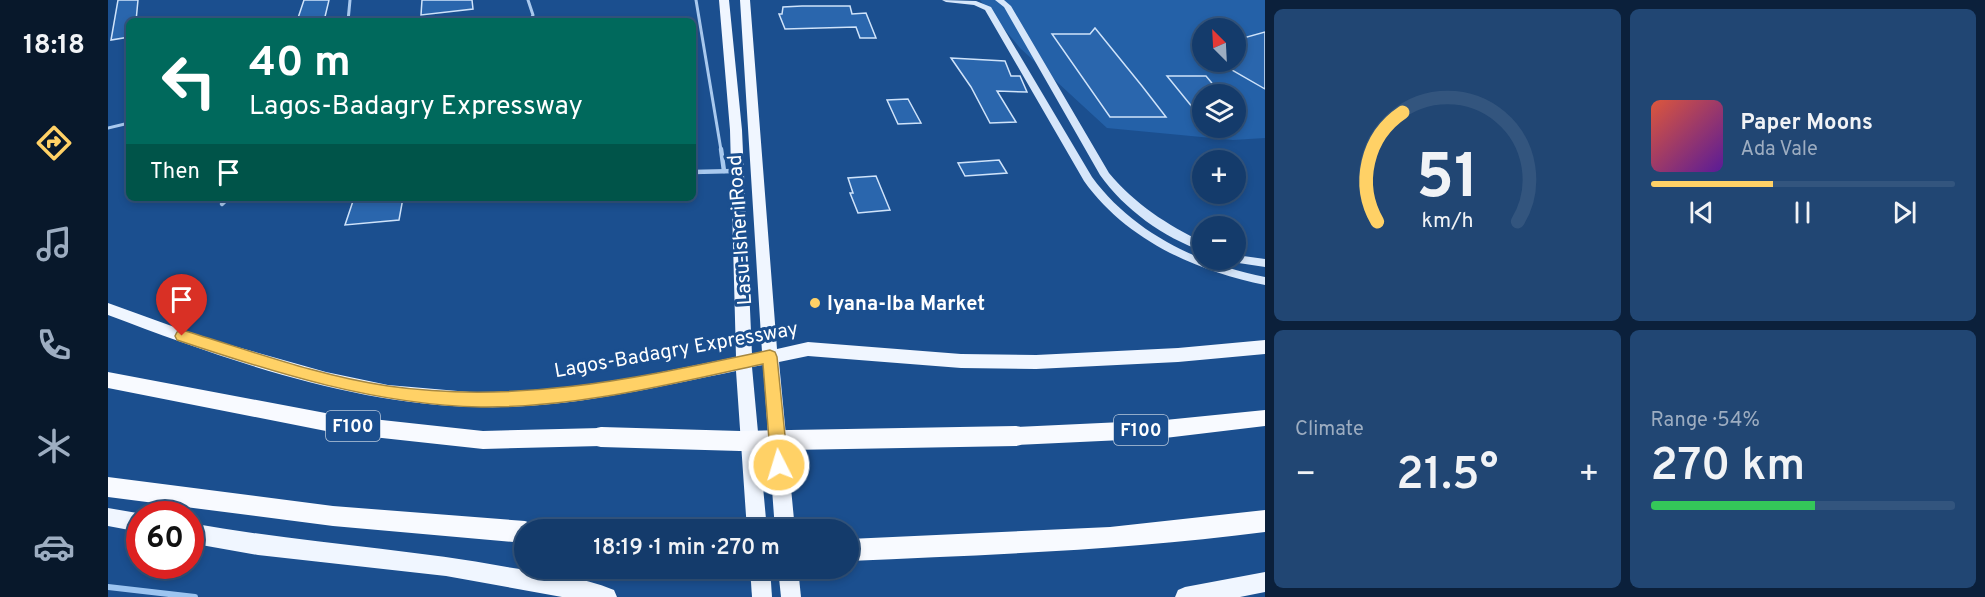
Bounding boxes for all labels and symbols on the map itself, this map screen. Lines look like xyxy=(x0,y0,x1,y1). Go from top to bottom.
north arrow xyxy=(1192,18,1246,72)
street label: Lasu-Isheri Road xyxy=(723,154,759,306)
pin xyxy=(156,274,207,336)
place label: Iyana-Iba Market xyxy=(827,292,985,318)
marker: Iyana-Iba Market xyxy=(808,296,822,310)
street label: Lagos-Badagry Expressway xyxy=(552,317,800,385)
road number: F100 xyxy=(326,411,380,441)
road number: F100 xyxy=(1114,415,1168,445)
position arrow xyxy=(747,433,811,497)
speed limit sign: 60 xyxy=(126,501,204,579)

